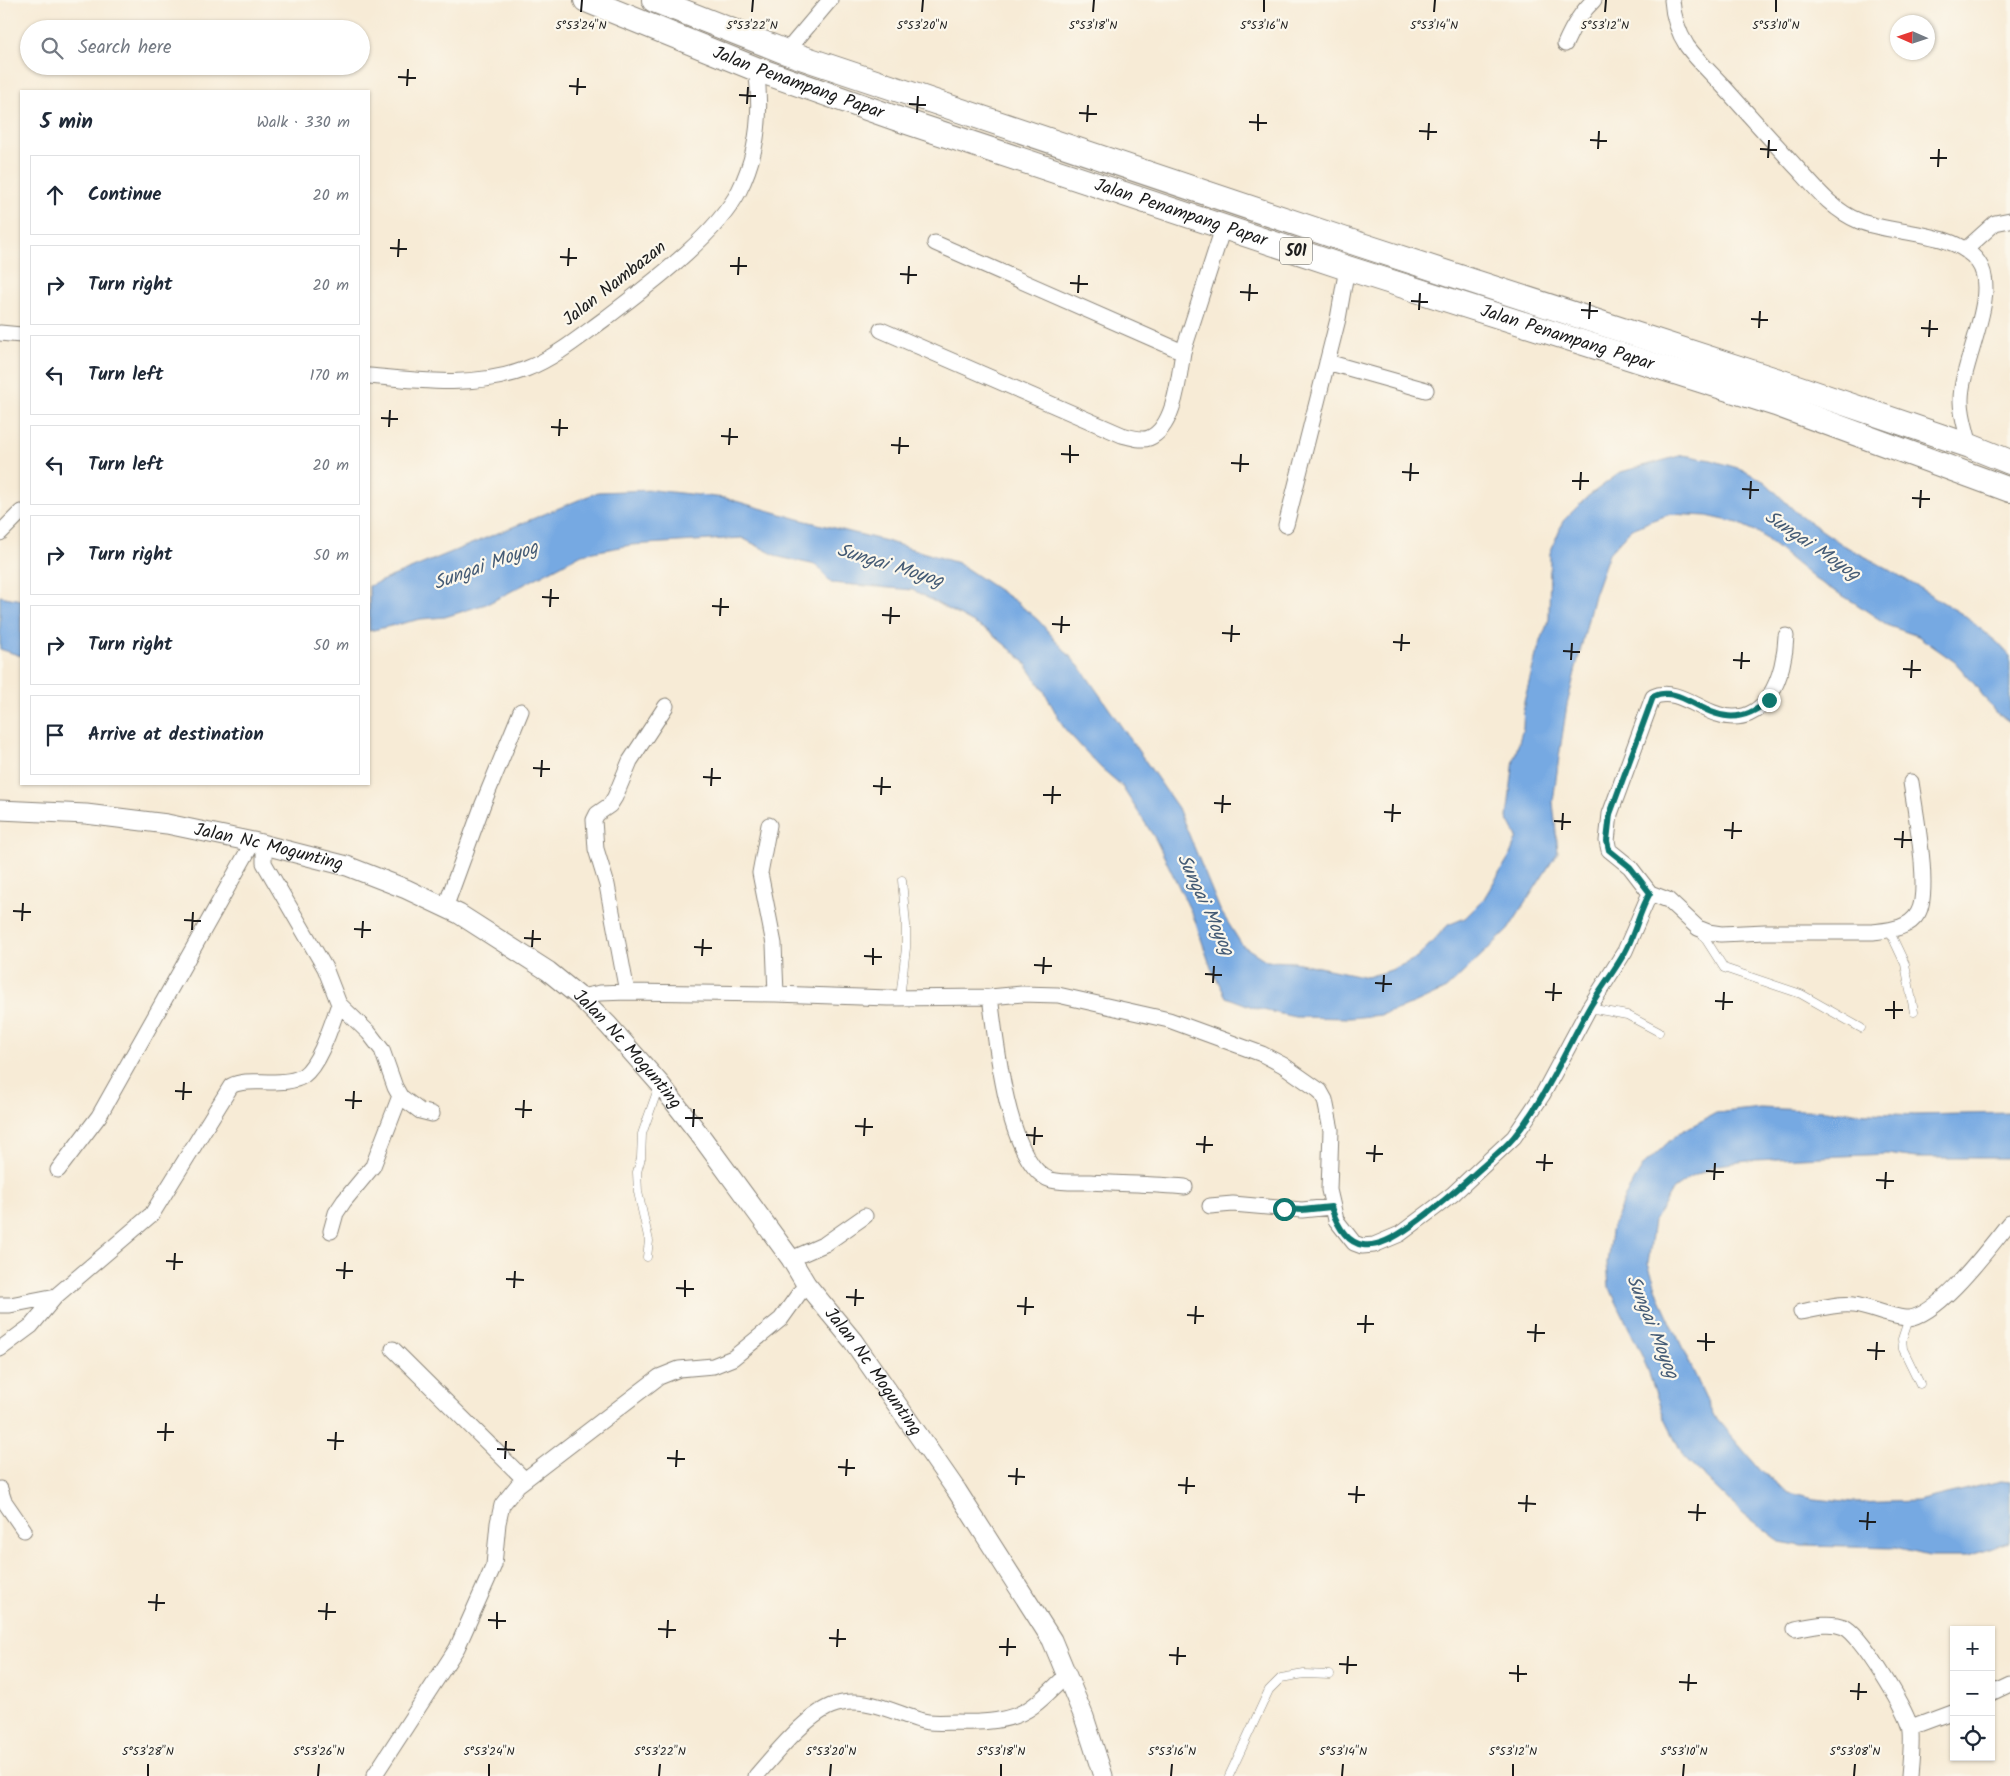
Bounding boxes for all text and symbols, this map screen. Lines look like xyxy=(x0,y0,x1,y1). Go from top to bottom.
north arrow xyxy=(1890,15,1935,60)
text: 5°53'24"N xyxy=(555,16,607,35)
text: 5°53'22"N xyxy=(726,16,778,35)
text: 5°53'20"N xyxy=(897,16,947,35)
text: 5°53'18"N xyxy=(1069,16,1117,35)
text: 5°53'16"N xyxy=(1240,16,1288,35)
text: 5°53'14"N xyxy=(1410,16,1458,35)
text: 5°53'12"N xyxy=(1581,16,1629,35)
text: 5°53'10"N xyxy=(1752,16,1800,35)
search box xyxy=(20,20,370,75)
text: Search here xyxy=(78,33,172,63)
icon: search xyxy=(38,34,66,62)
street label: Jalan Penampang Papar xyxy=(708,38,889,128)
text: 5 min xyxy=(40,106,93,139)
text: Walk · 330 m xyxy=(257,110,350,135)
street label: Jalan Penampang Papar xyxy=(1091,171,1272,255)
text: Continue xyxy=(88,180,161,210)
icon: ahead xyxy=(41,181,69,209)
text: 20 m xyxy=(313,183,349,208)
street label: Jalan Nambazan xyxy=(557,234,673,334)
road number: 501 xyxy=(1280,238,1312,264)
text: Turn right xyxy=(88,270,173,300)
icon: right xyxy=(41,271,69,299)
text: 20 m xyxy=(313,273,349,298)
street label: Jalan Penampang Papar xyxy=(1477,297,1659,379)
text: Turn left xyxy=(88,360,163,390)
icon: left xyxy=(41,361,69,389)
text: 170 m xyxy=(309,363,349,388)
text: Turn left xyxy=(88,450,163,480)
icon: left xyxy=(41,451,69,479)
text: 20 m xyxy=(313,453,349,478)
water label: Sungai Moyog xyxy=(1758,503,1867,590)
water label: Sungai Moyog xyxy=(429,533,544,599)
water label: Sungai Moyog xyxy=(833,536,948,597)
text: Turn right xyxy=(88,540,173,570)
icon: right xyxy=(41,541,69,569)
text: 50 m xyxy=(313,543,349,568)
text: Turn right xyxy=(88,630,173,660)
icon: right xyxy=(41,631,69,659)
text: 50 m xyxy=(313,633,349,658)
route end xyxy=(1758,689,1781,712)
text: Arrive at destination xyxy=(88,720,264,750)
icon: arrive xyxy=(41,721,69,749)
street label: Jalan Nc Mogunting xyxy=(191,816,346,879)
water label: Sungai Moyog xyxy=(1168,849,1242,962)
street label: Jalan Nc Mogunting xyxy=(566,982,689,1116)
route start xyxy=(1273,1198,1296,1221)
water label: Sungai Moyog xyxy=(1618,1271,1687,1384)
street label: Jalan Nc Mogunting xyxy=(817,1301,929,1442)
map controls xyxy=(1950,1626,1995,1761)
button: + xyxy=(1950,1626,1995,1671)
button: − xyxy=(1950,1671,1995,1716)
button: locate xyxy=(1950,1716,1995,1761)
text: 5°53'28"N xyxy=(122,1742,174,1761)
text: 5°53'26"N xyxy=(293,1742,345,1761)
text: 5°53'24"N xyxy=(463,1742,515,1761)
text: 5°53'22"N xyxy=(634,1742,686,1761)
text: 5°53'20"N xyxy=(806,1742,856,1761)
text: 5°53'18"N xyxy=(977,1742,1025,1761)
text: 5°53'16"N xyxy=(1148,1742,1196,1761)
text: 5°53'14"N xyxy=(1319,1742,1367,1761)
text: 5°53'12"N xyxy=(1489,1742,1537,1761)
text: 5°53'10"N xyxy=(1660,1742,1708,1761)
text: 5°53'08"N xyxy=(1830,1742,1880,1761)

